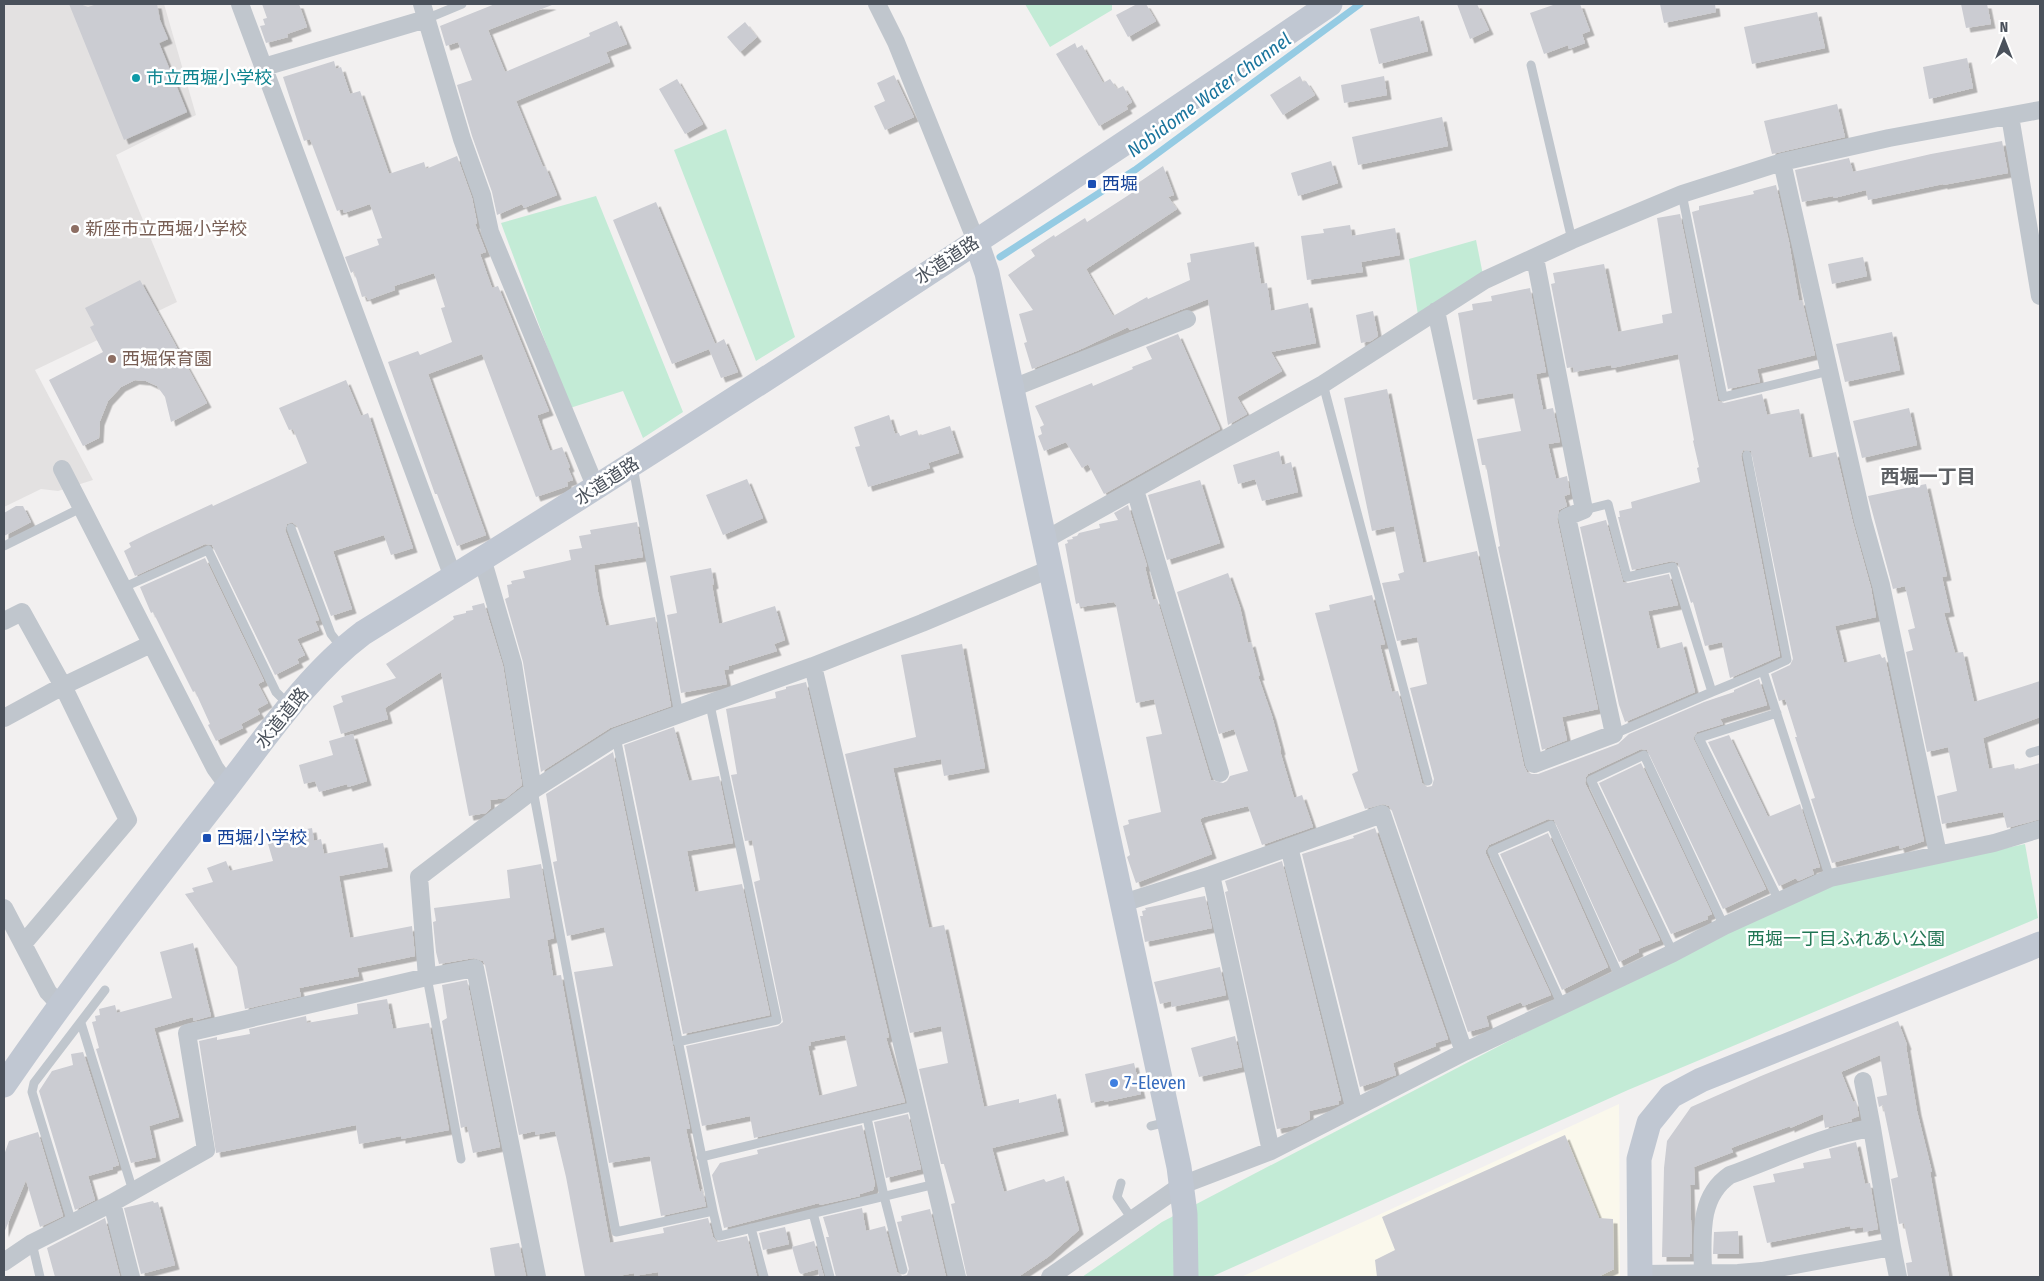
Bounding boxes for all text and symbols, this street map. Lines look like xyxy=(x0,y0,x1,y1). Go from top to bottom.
north arrow xyxy=(1979,15,2029,65)
text: N xyxy=(2000,19,2008,36)
water label: Nobidome Water Channel xyxy=(1123,28,1295,162)
place label: 市立西堀小学校 xyxy=(146,67,272,89)
marker: 市立西堀小学校 xyxy=(130,72,142,84)
place label: 西堀 xyxy=(1102,173,1138,195)
marker: 西堀 xyxy=(1086,178,1098,190)
place label: 新座市立西堀小学校 xyxy=(85,218,247,240)
marker: 新座市立西堀小学校 xyxy=(69,223,81,235)
street label: 水道道路 xyxy=(911,231,983,289)
place label: 西堀保育園 xyxy=(122,348,212,370)
marker: 西堀保育園 xyxy=(106,353,118,365)
street label: 水道道路 xyxy=(571,452,643,510)
district label: 西堀一丁目 xyxy=(1880,465,1976,488)
street label: 水道道路 xyxy=(251,683,313,753)
place label: 西堀小学校 xyxy=(217,827,307,849)
marker: 西堀小学校 xyxy=(201,832,213,844)
park label: 西堀一丁目ふれあい公園 xyxy=(1747,928,1945,950)
place label: 7-Eleven xyxy=(1124,1072,1186,1094)
marker: 7-Eleven xyxy=(1108,1077,1120,1089)

